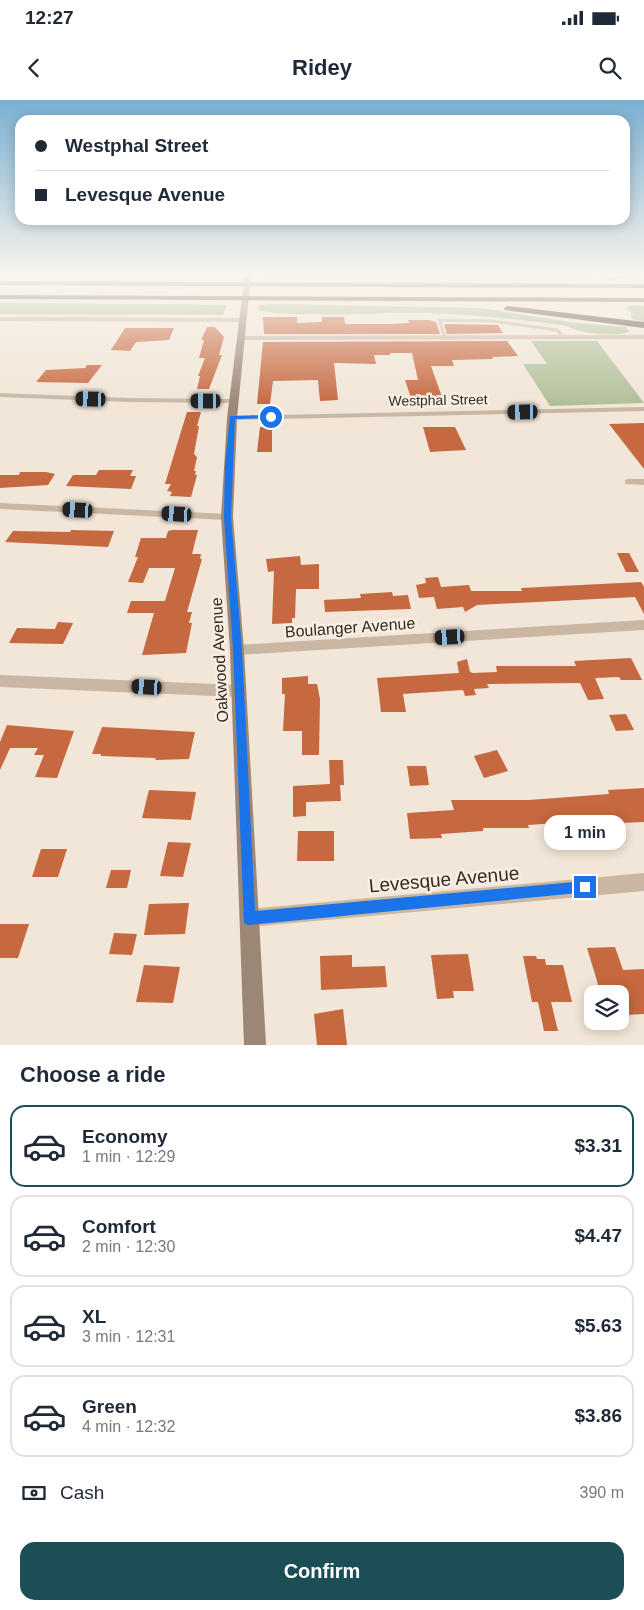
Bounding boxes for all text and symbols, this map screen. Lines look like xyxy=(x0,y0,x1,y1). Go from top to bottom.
text: 12:27 xyxy=(25,7,74,28)
icon: back xyxy=(20,54,48,82)
icon: search xyxy=(596,54,624,82)
text: Ridey xyxy=(292,55,352,80)
text: Westphal Street xyxy=(65,135,208,156)
text: Levesque Avenue xyxy=(65,184,225,205)
car xyxy=(75,391,106,407)
street label: Westphal Street xyxy=(388,391,488,409)
car xyxy=(191,394,221,409)
car xyxy=(507,404,538,420)
route start xyxy=(260,406,282,428)
car xyxy=(62,502,93,518)
car xyxy=(161,506,192,522)
street label: Oakwood Avenue xyxy=(208,597,231,723)
street label: Boulanger Avenue xyxy=(284,614,416,641)
car xyxy=(434,629,465,645)
car xyxy=(131,679,162,695)
callout: 1 min xyxy=(544,814,626,850)
text: 1 min xyxy=(564,824,606,841)
street label: Levesque Avenue xyxy=(368,862,520,897)
route end xyxy=(574,876,596,898)
map controls xyxy=(584,985,629,1030)
button: layers xyxy=(584,985,629,1030)
text: Choose a ride xyxy=(20,1062,165,1087)
icon: car xyxy=(22,1124,67,1169)
text: Economy xyxy=(82,1126,168,1147)
text: $3.31 xyxy=(574,1135,622,1156)
text: 1 min · 12:29 xyxy=(82,1148,175,1165)
icon: car xyxy=(22,1214,67,1259)
text: Comfort xyxy=(82,1216,156,1237)
text: $4.47 xyxy=(574,1225,622,1246)
text: 2 min · 12:30 xyxy=(82,1238,175,1255)
icon: car xyxy=(22,1304,67,1349)
text: XL xyxy=(82,1306,106,1327)
text: $5.63 xyxy=(574,1315,622,1336)
text: 3 min · 12:31 xyxy=(82,1328,175,1345)
icon: car xyxy=(22,1394,67,1439)
text: Green xyxy=(82,1396,137,1417)
text: $3.86 xyxy=(574,1405,622,1426)
text: 4 min · 12:32 xyxy=(82,1418,175,1435)
icon: cash xyxy=(20,1479,48,1507)
text: Cash xyxy=(60,1482,104,1503)
text: 390 m xyxy=(580,1484,624,1501)
button: Confirm xyxy=(20,1542,624,1600)

